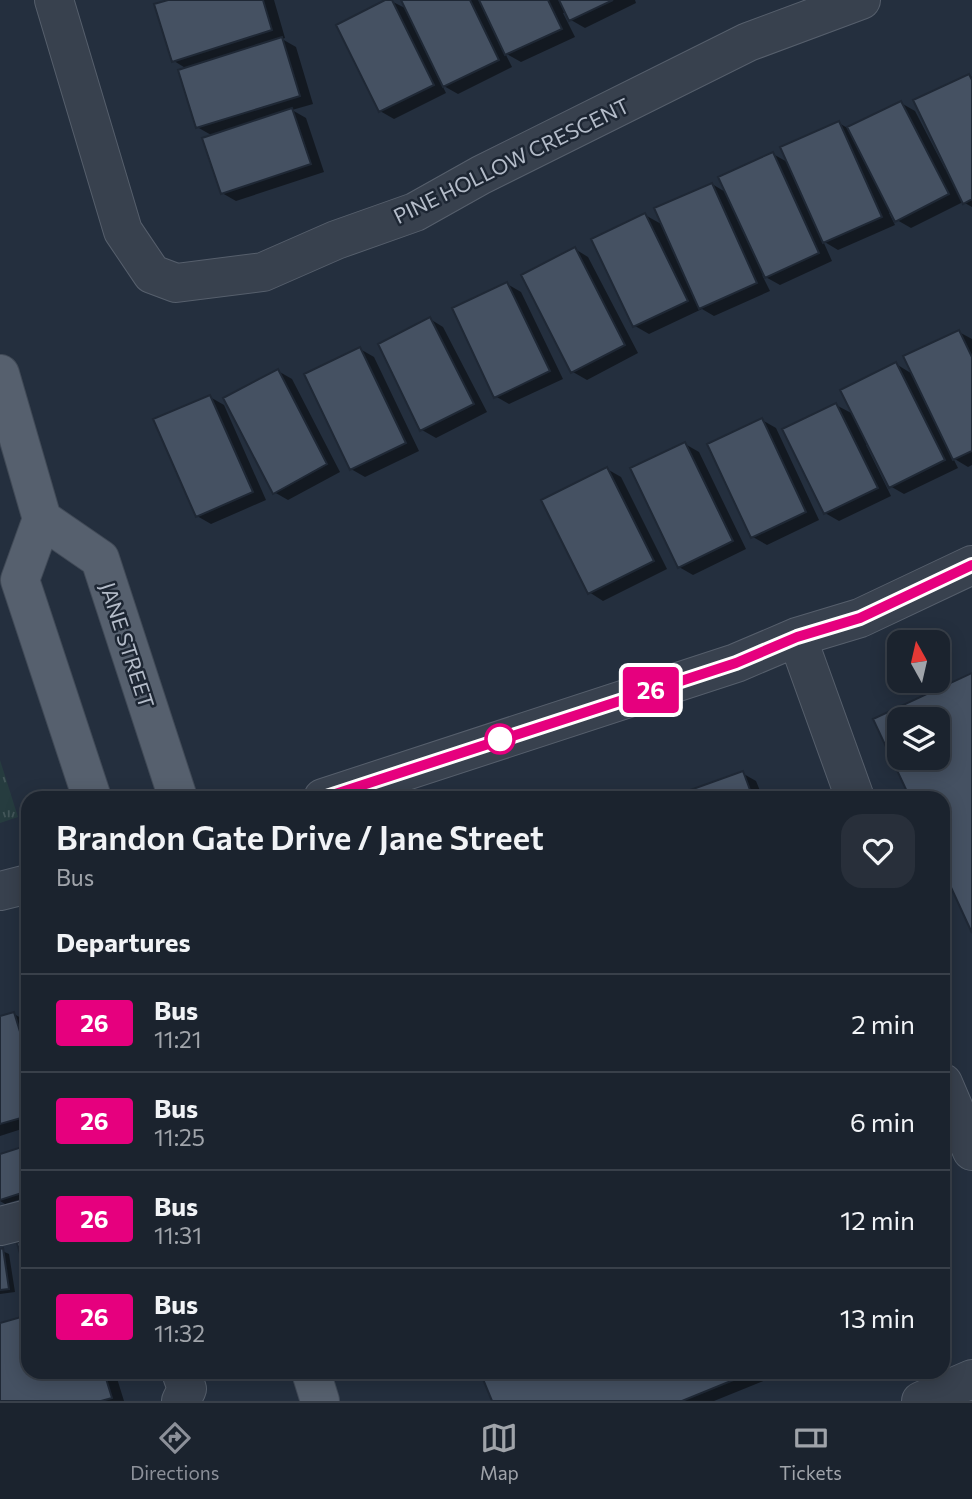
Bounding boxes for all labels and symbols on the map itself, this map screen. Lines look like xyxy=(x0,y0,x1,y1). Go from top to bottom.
street label: PINE HOLLOW CRESCENT xyxy=(389,92,633,228)
street label: JANE STREET xyxy=(96,579,160,711)
north arrow xyxy=(887,630,950,693)
line badge: 26 xyxy=(620,667,682,713)
unlabelled marker xyxy=(485,724,515,754)

